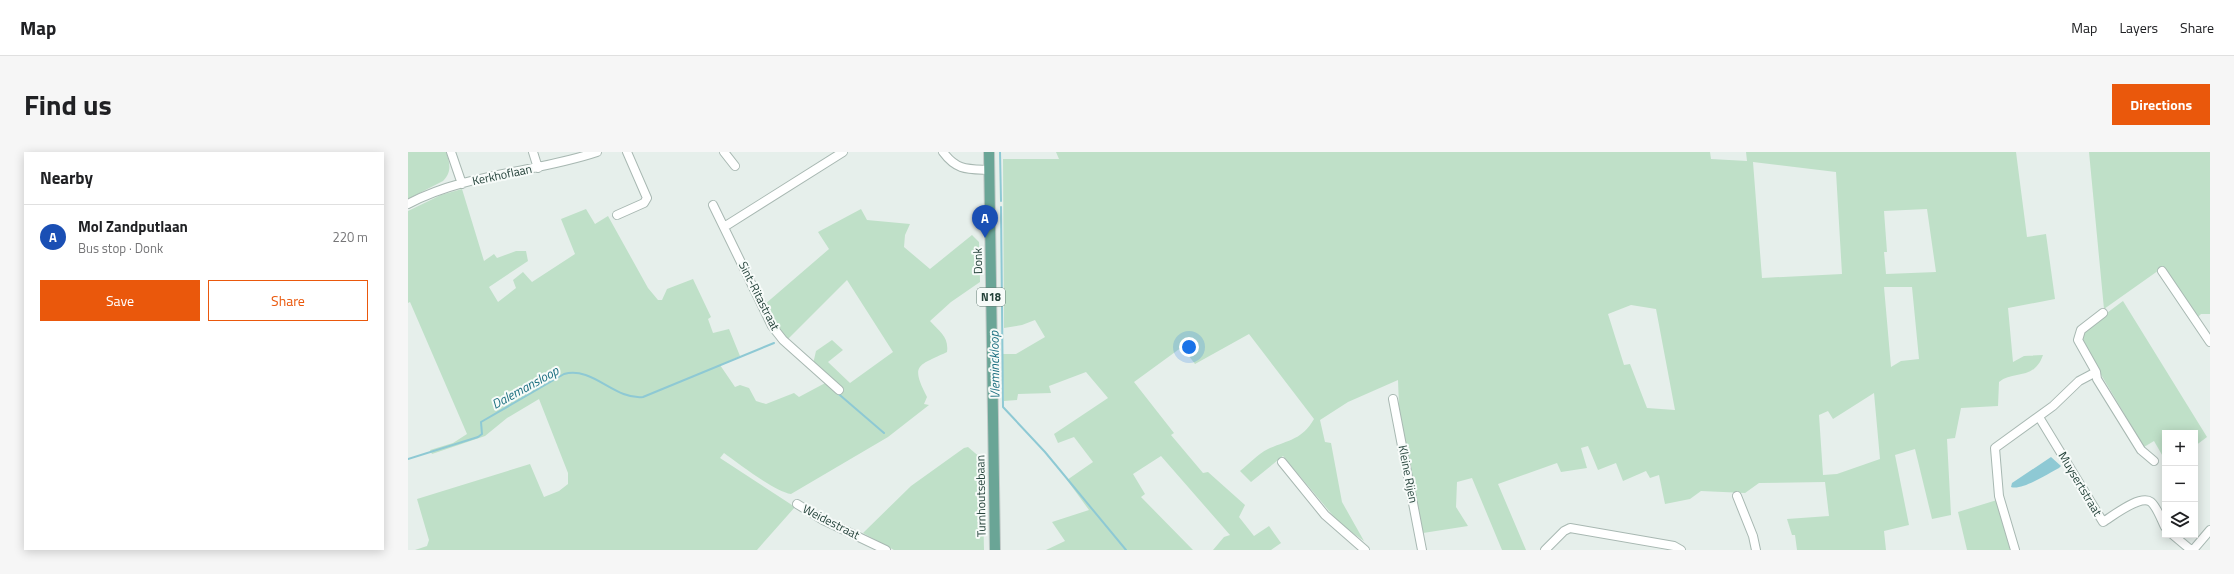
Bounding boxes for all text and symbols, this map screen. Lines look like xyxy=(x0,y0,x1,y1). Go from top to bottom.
text: Map xyxy=(20,13,56,42)
text: Map xyxy=(2071,17,2097,38)
text: Layers xyxy=(2119,17,2158,38)
text: Share xyxy=(2180,17,2214,38)
text: Find us xyxy=(24,83,112,126)
button: Directions xyxy=(2112,84,2210,125)
street label: Kerkhoflaan xyxy=(470,159,534,190)
text: Nearby xyxy=(40,165,93,191)
pin: A xyxy=(972,205,998,238)
text: Mol Zandputlaan xyxy=(78,215,188,238)
text: A xyxy=(49,227,57,247)
text: 220 m xyxy=(332,227,368,247)
text: Bus stop · Donk xyxy=(78,238,163,258)
street label: Donk xyxy=(968,247,987,274)
street label: Sint-Ritastraat xyxy=(734,258,785,334)
button: Save xyxy=(40,280,200,321)
button: Share xyxy=(208,280,368,321)
road number: N18 xyxy=(977,288,1005,306)
water label: Vleminckloop xyxy=(983,330,1005,399)
your location xyxy=(1179,337,1199,357)
water label: Dalemansloop xyxy=(488,360,563,414)
map controls xyxy=(2162,430,2198,538)
button: + xyxy=(2162,430,2198,466)
street label: Kleine Rijen xyxy=(1394,443,1423,504)
street label: Muysertstraat xyxy=(2054,448,2108,520)
street label: Turnhoutsebaan xyxy=(970,455,991,537)
button: − xyxy=(2162,466,2198,502)
street label: Weidestraat xyxy=(799,499,864,544)
button: layers xyxy=(2162,502,2198,538)

